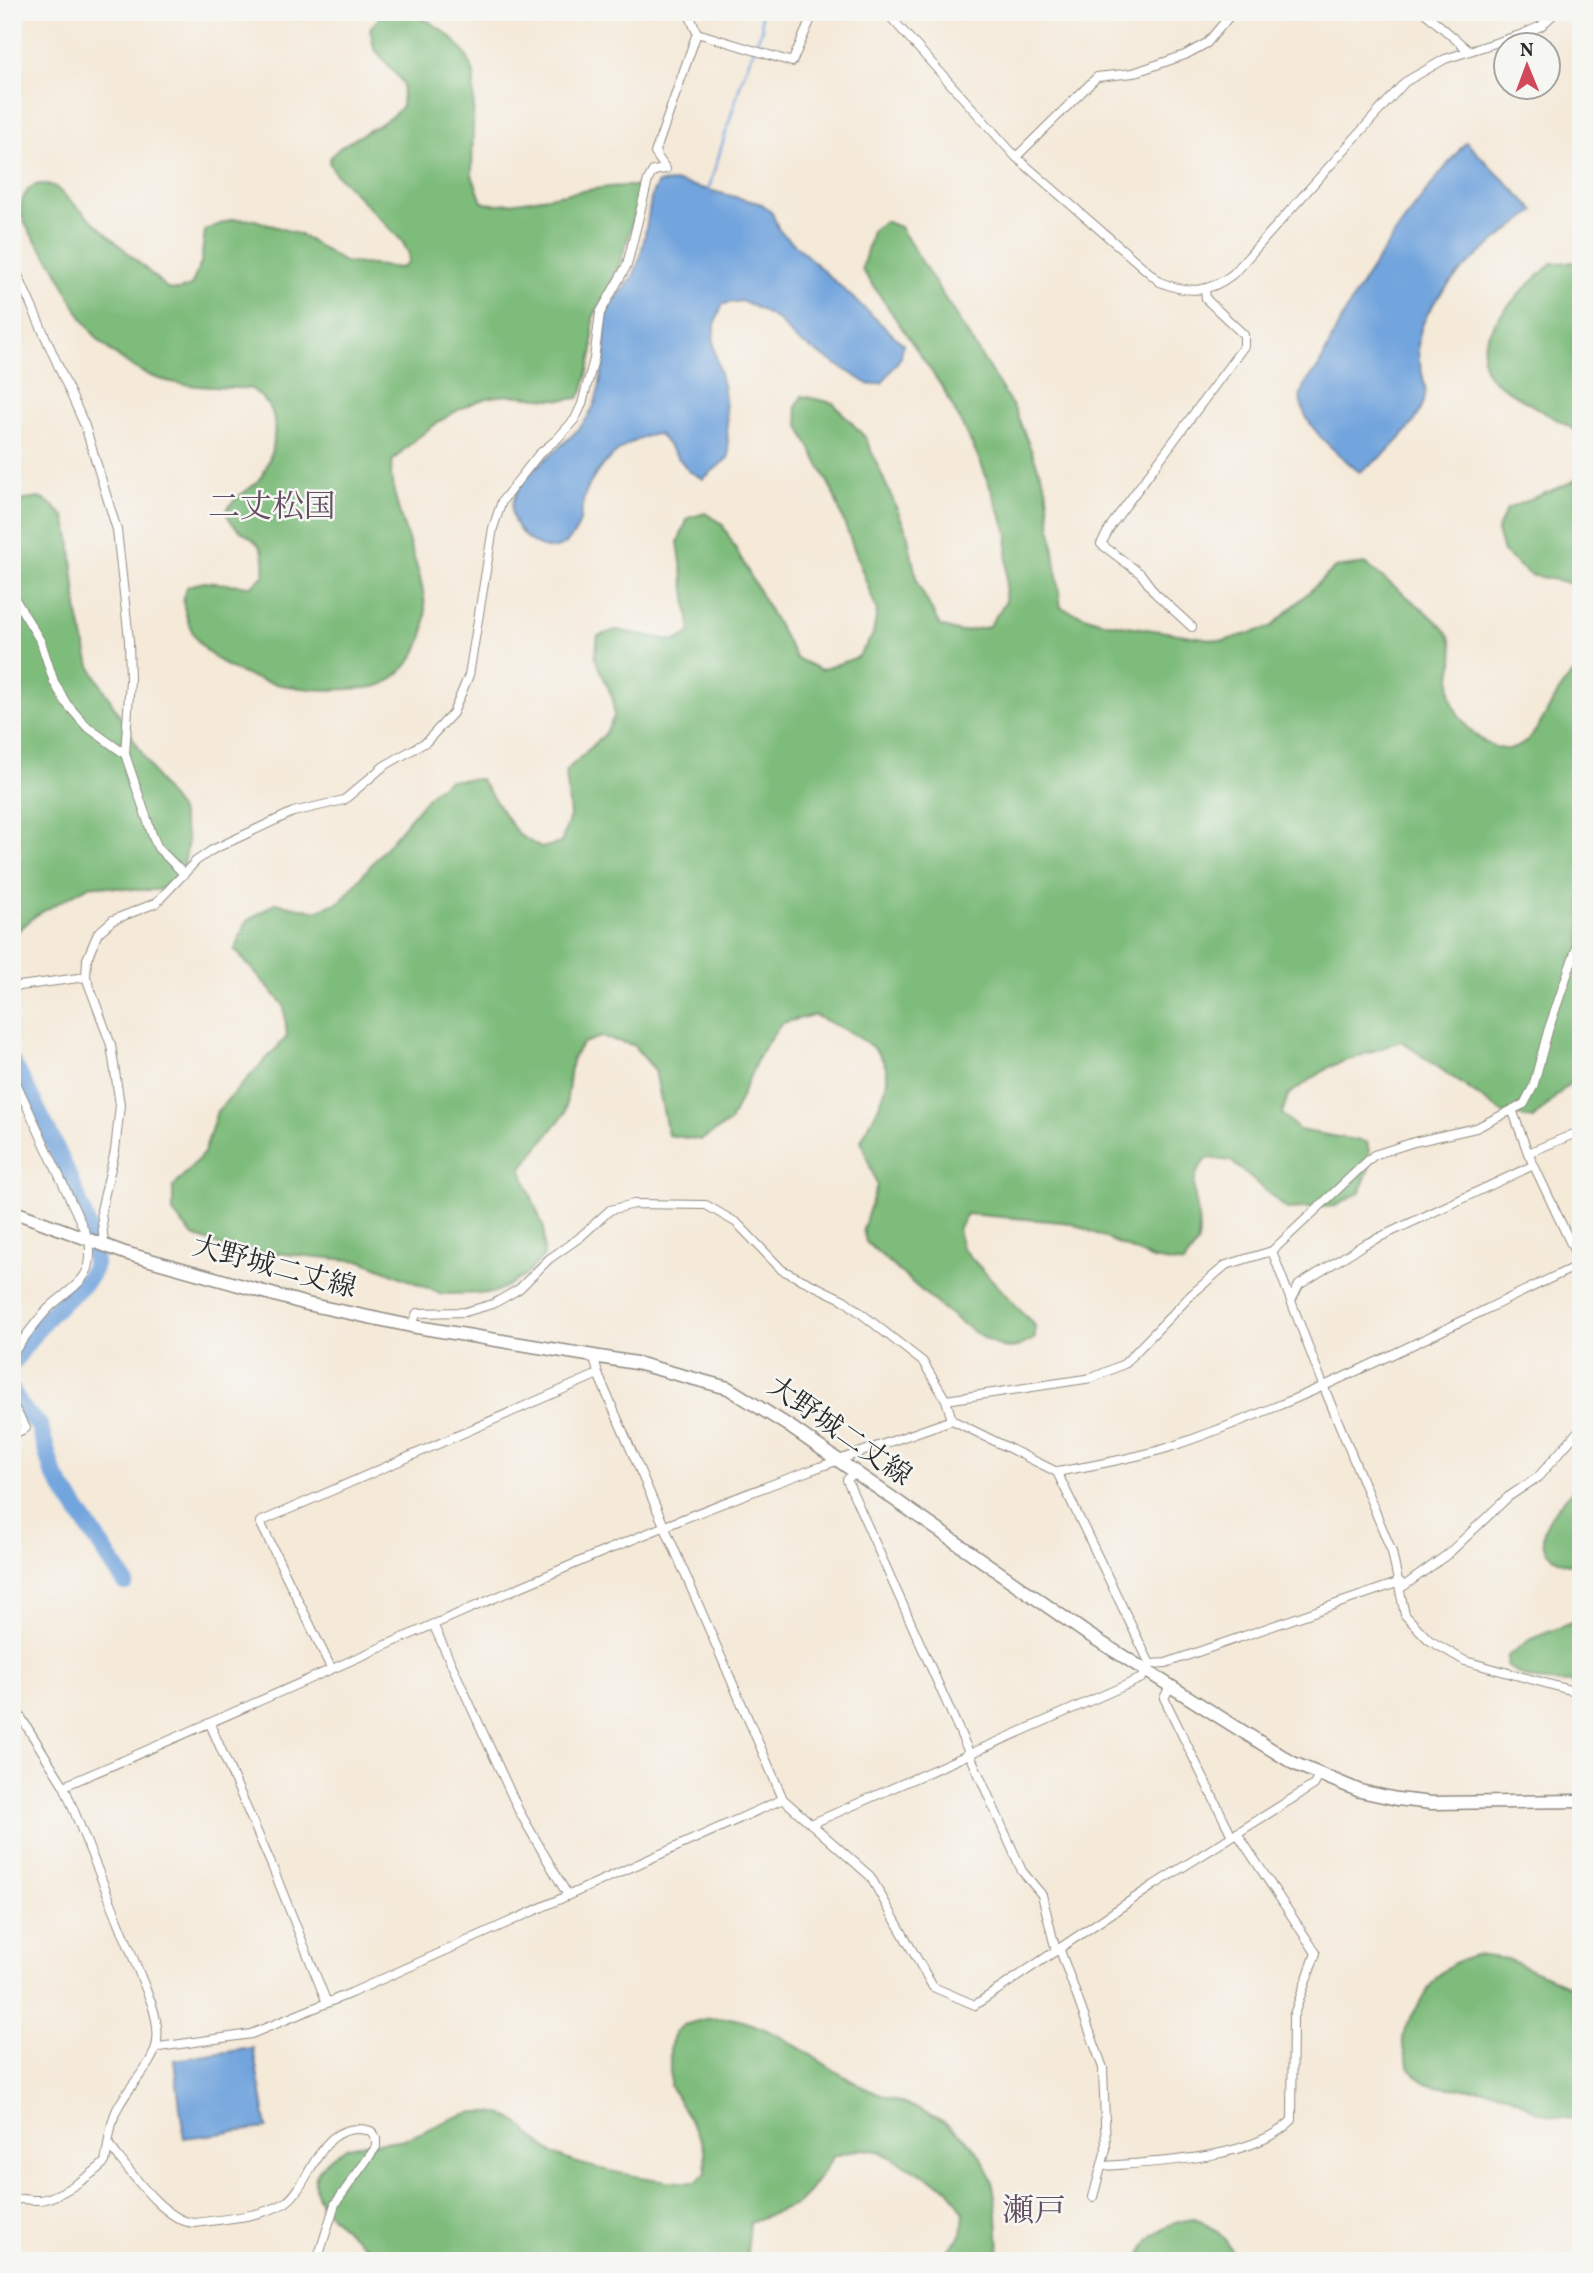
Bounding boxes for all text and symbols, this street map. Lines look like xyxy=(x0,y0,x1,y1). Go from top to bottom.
north arrow xyxy=(1492,32,1562,102)
text: N xyxy=(1520,38,1534,64)
district label: 二丈松国 xyxy=(208,487,336,531)
street label: 大野城二丈線 xyxy=(188,1227,360,1309)
street label: 大野城二丈線 xyxy=(759,1368,919,1496)
district label: 瀬戸 xyxy=(1002,2191,1066,2235)

